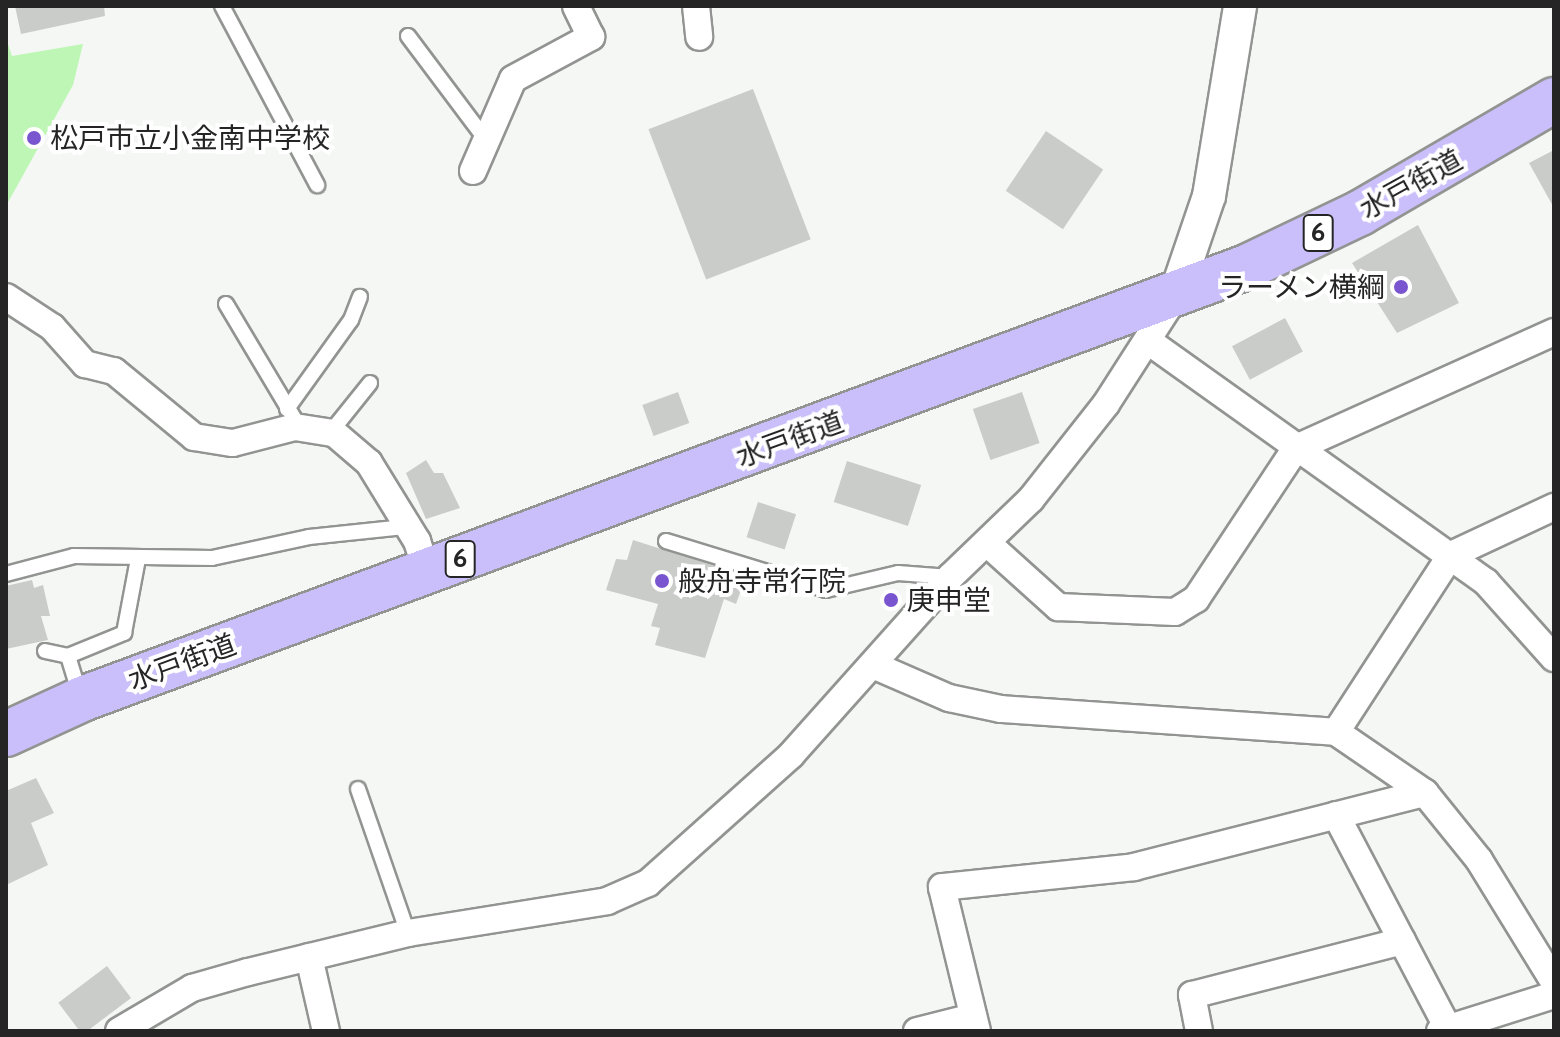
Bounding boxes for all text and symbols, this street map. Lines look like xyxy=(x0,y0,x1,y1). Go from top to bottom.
place label: 松戸市立小金南中学校 xyxy=(50,121,330,155)
marker: 松戸市立小金南中学校 xyxy=(25,129,43,147)
street label: 水戸街道 xyxy=(1354,142,1468,226)
road number: 6 xyxy=(1302,211,1334,255)
place label: ラーメン横綱 xyxy=(1217,270,1385,304)
marker: ラーメン横綱 xyxy=(1392,278,1410,296)
street label: 水戸街道 xyxy=(732,404,848,474)
road number: 6 xyxy=(444,537,476,581)
place label: 般舟寺常行院 xyxy=(678,564,846,598)
marker: 般舟寺常行院 xyxy=(653,572,671,590)
place label: 庚申堂 xyxy=(907,583,991,617)
marker: 庚申堂 xyxy=(882,591,900,609)
street label: 水戸街道 xyxy=(124,627,240,697)

